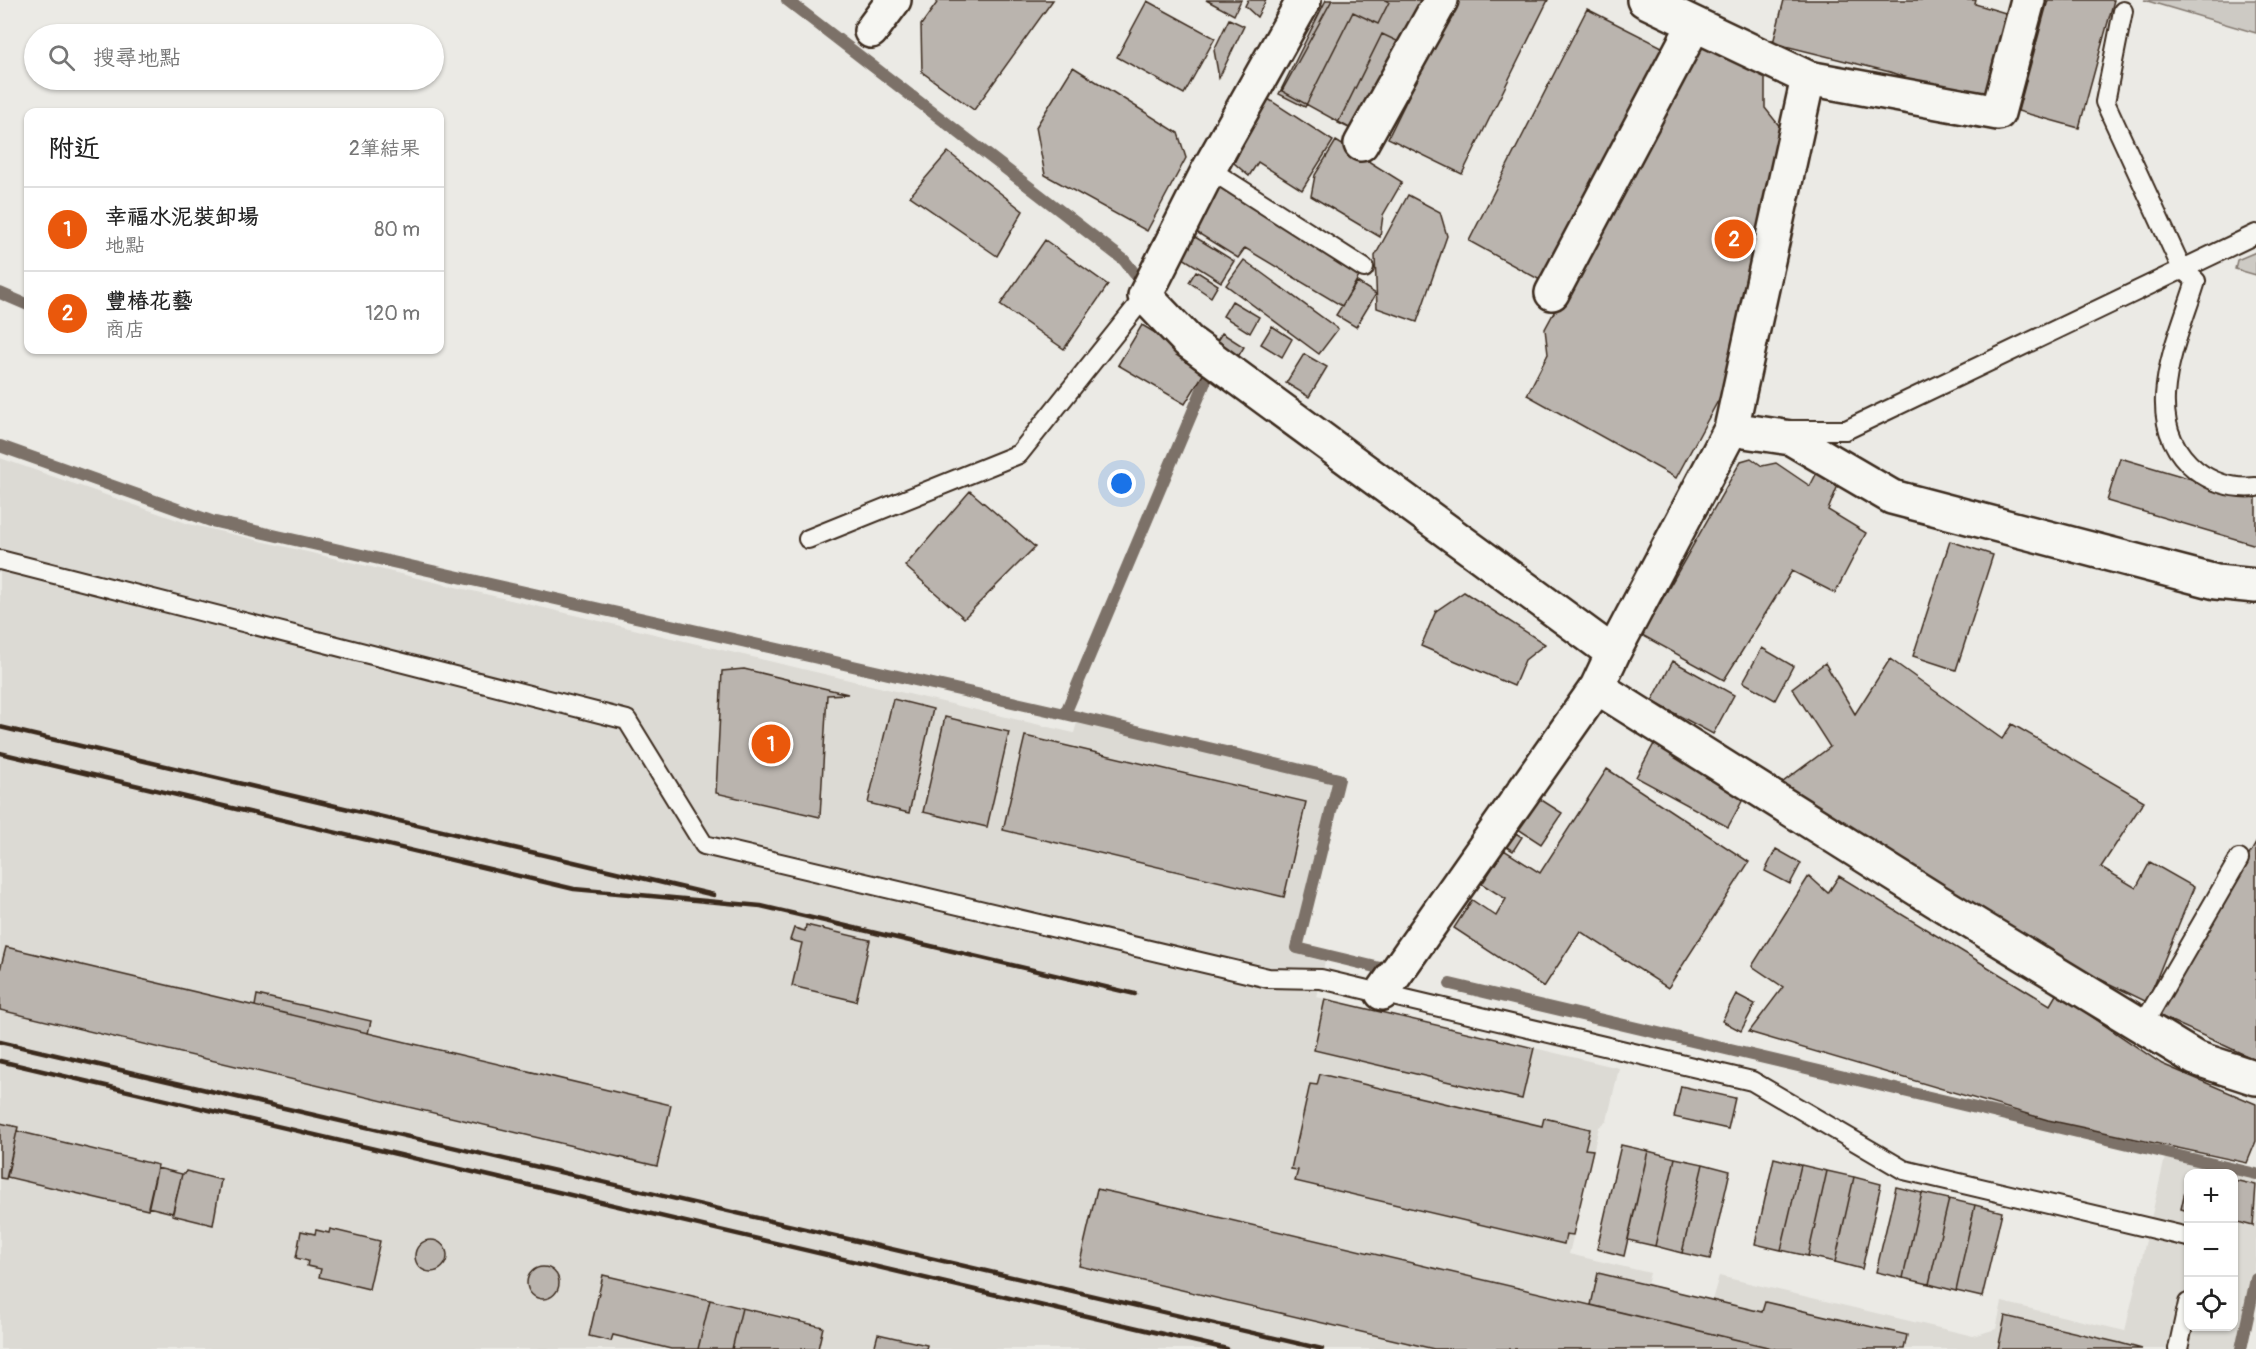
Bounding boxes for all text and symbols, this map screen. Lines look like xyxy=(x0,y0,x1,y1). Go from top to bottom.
search box xyxy=(24,24,444,90)
icon: search xyxy=(45,41,78,74)
text: 搜尋地點 xyxy=(93,44,181,72)
text: 附近 xyxy=(48,133,100,165)
text: 2筆結果 xyxy=(349,136,420,161)
text: 幸福水泥裝卸場 xyxy=(105,203,259,231)
pin: 2 xyxy=(1714,216,1754,262)
text: 1 xyxy=(64,217,71,242)
text: 80 m xyxy=(374,217,420,242)
text: 地點 xyxy=(105,233,145,258)
text: 豐椿花藝 xyxy=(105,287,193,315)
text: 2 xyxy=(62,301,73,326)
text: 120 m xyxy=(365,301,420,326)
text: 商店 xyxy=(105,317,145,342)
your location xyxy=(1107,469,1136,498)
pin: 1 xyxy=(752,722,790,766)
map controls xyxy=(2184,1169,2238,1331)
button: + xyxy=(2184,1169,2238,1223)
button: − xyxy=(2184,1223,2238,1277)
button: locate xyxy=(2184,1277,2238,1331)

